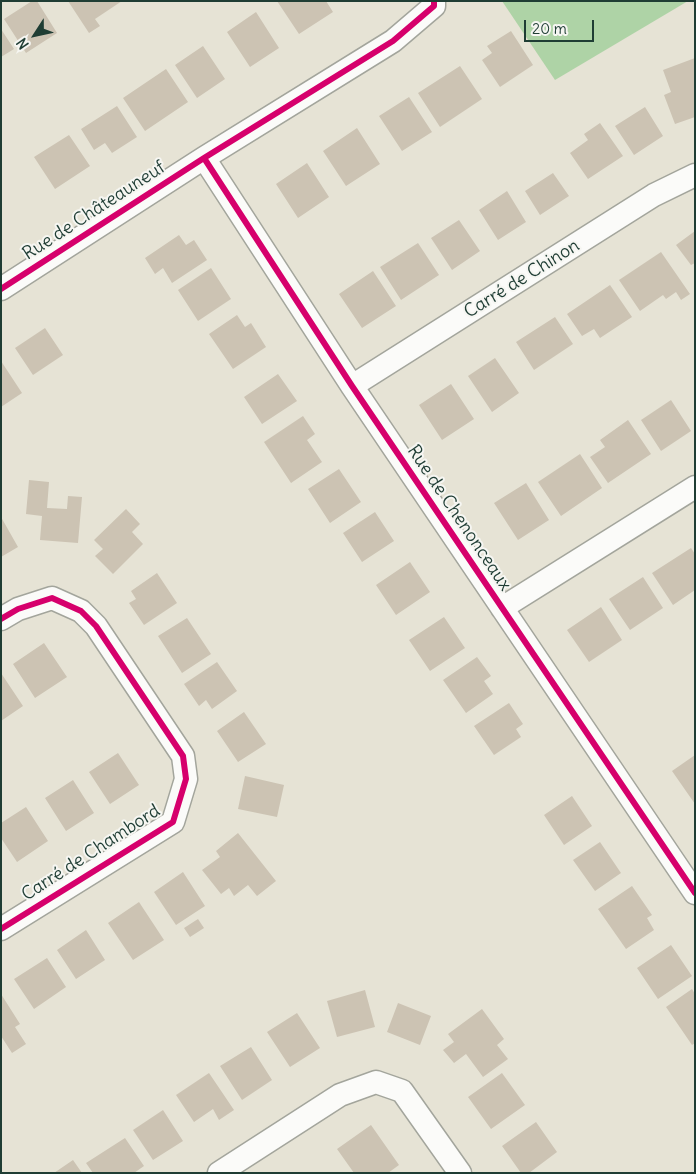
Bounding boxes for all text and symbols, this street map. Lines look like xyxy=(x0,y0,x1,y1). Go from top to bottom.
north arrow xyxy=(10,10,60,60)
scale bar xyxy=(526,10,596,42)
text: 20 m xyxy=(532,19,567,38)
text: N xyxy=(13,34,33,53)
street label: Rue de Châteauneuf xyxy=(19,157,169,265)
street label: Carré de Chinon xyxy=(460,235,584,323)
street label: Rue de Chenonceaux xyxy=(402,441,516,595)
street label: Carré de Chambord xyxy=(18,800,164,906)

